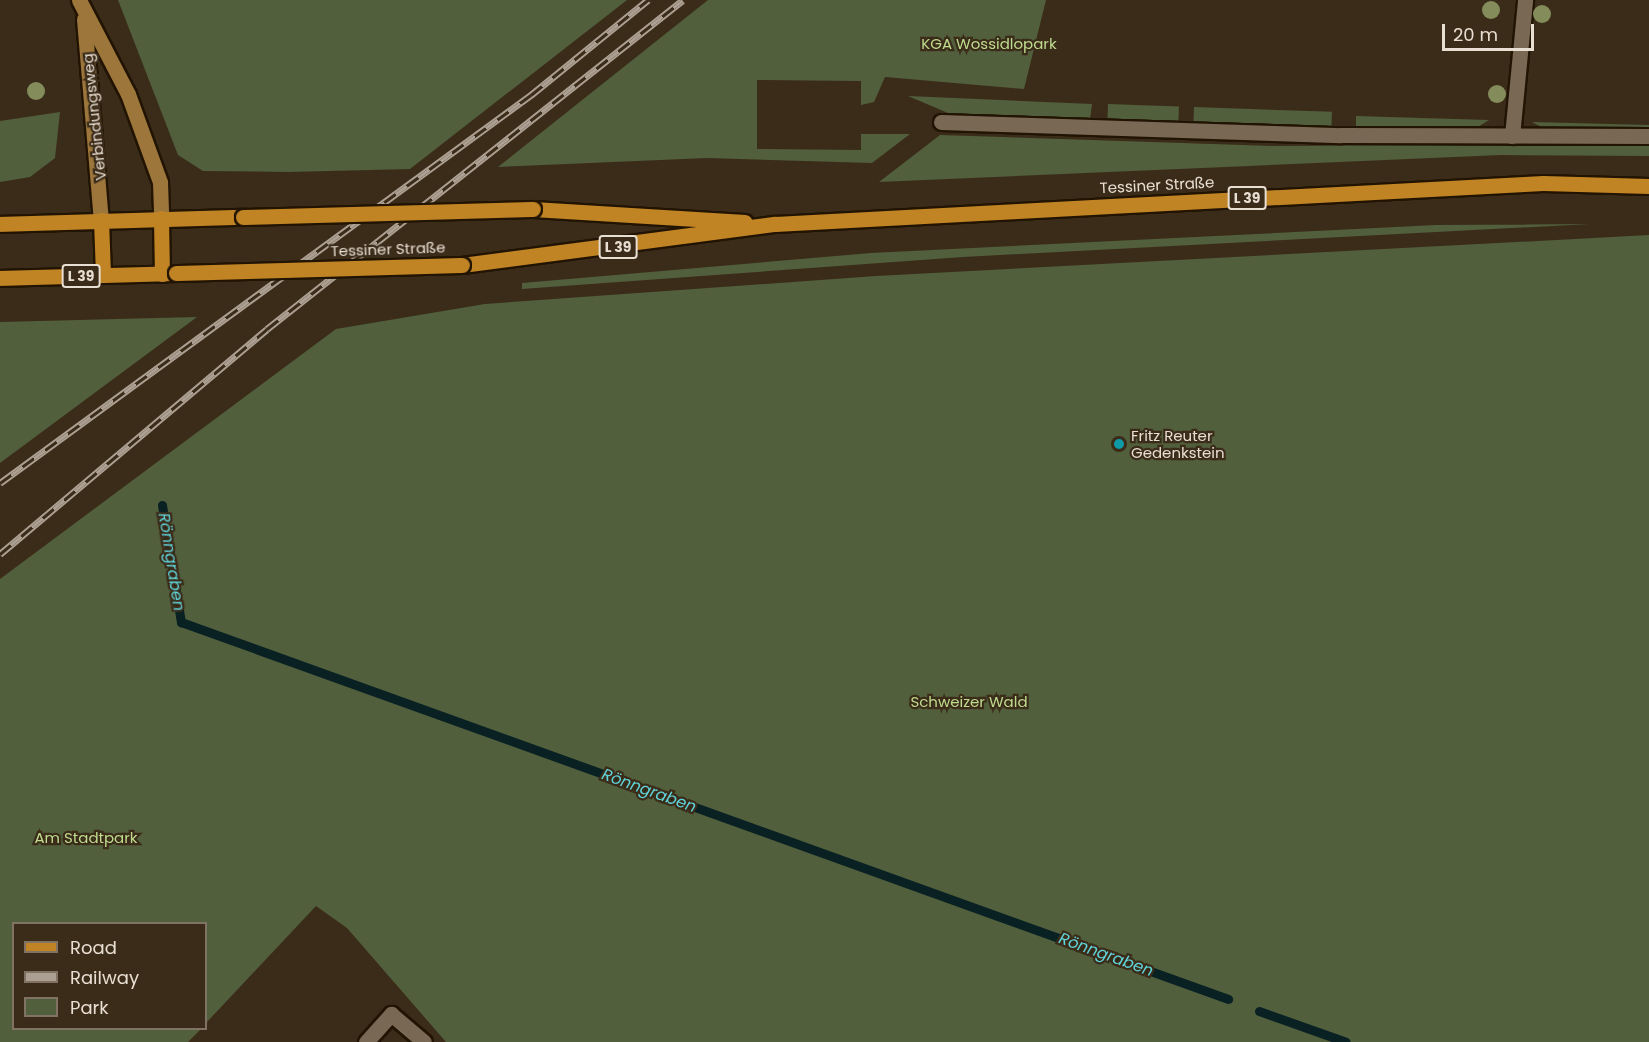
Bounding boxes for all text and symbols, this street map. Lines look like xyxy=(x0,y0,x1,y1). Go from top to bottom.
scale bar xyxy=(1445,12,1536,50)
text: 20 m xyxy=(1453,22,1498,47)
park label: KGA Wossidlopark xyxy=(921,35,1057,53)
street label: Verbindungsweg xyxy=(78,53,110,181)
street label: Tessiner Straße xyxy=(1099,173,1215,197)
road number: L 39 xyxy=(1228,187,1266,209)
road number: L 39 xyxy=(598,236,638,258)
street label: Tessiner Straße xyxy=(330,238,446,260)
road number: L 39 xyxy=(62,265,100,287)
place label: Fritz Reuter Gedenkstein xyxy=(1131,426,1225,461)
marker: Fritz Reuter Gedenkstein xyxy=(1112,437,1126,451)
water label: Rönngraben xyxy=(154,512,188,612)
park label: Schweizer Wald xyxy=(910,693,1028,711)
water label: Rönngraben xyxy=(599,765,699,817)
park label: Am Stadtpark xyxy=(34,829,138,847)
legend xyxy=(12,922,207,1030)
water label: Rönngraben xyxy=(1056,929,1156,981)
text: Road xyxy=(70,935,117,960)
text: Railway xyxy=(70,965,139,990)
text: Park xyxy=(70,995,109,1020)

